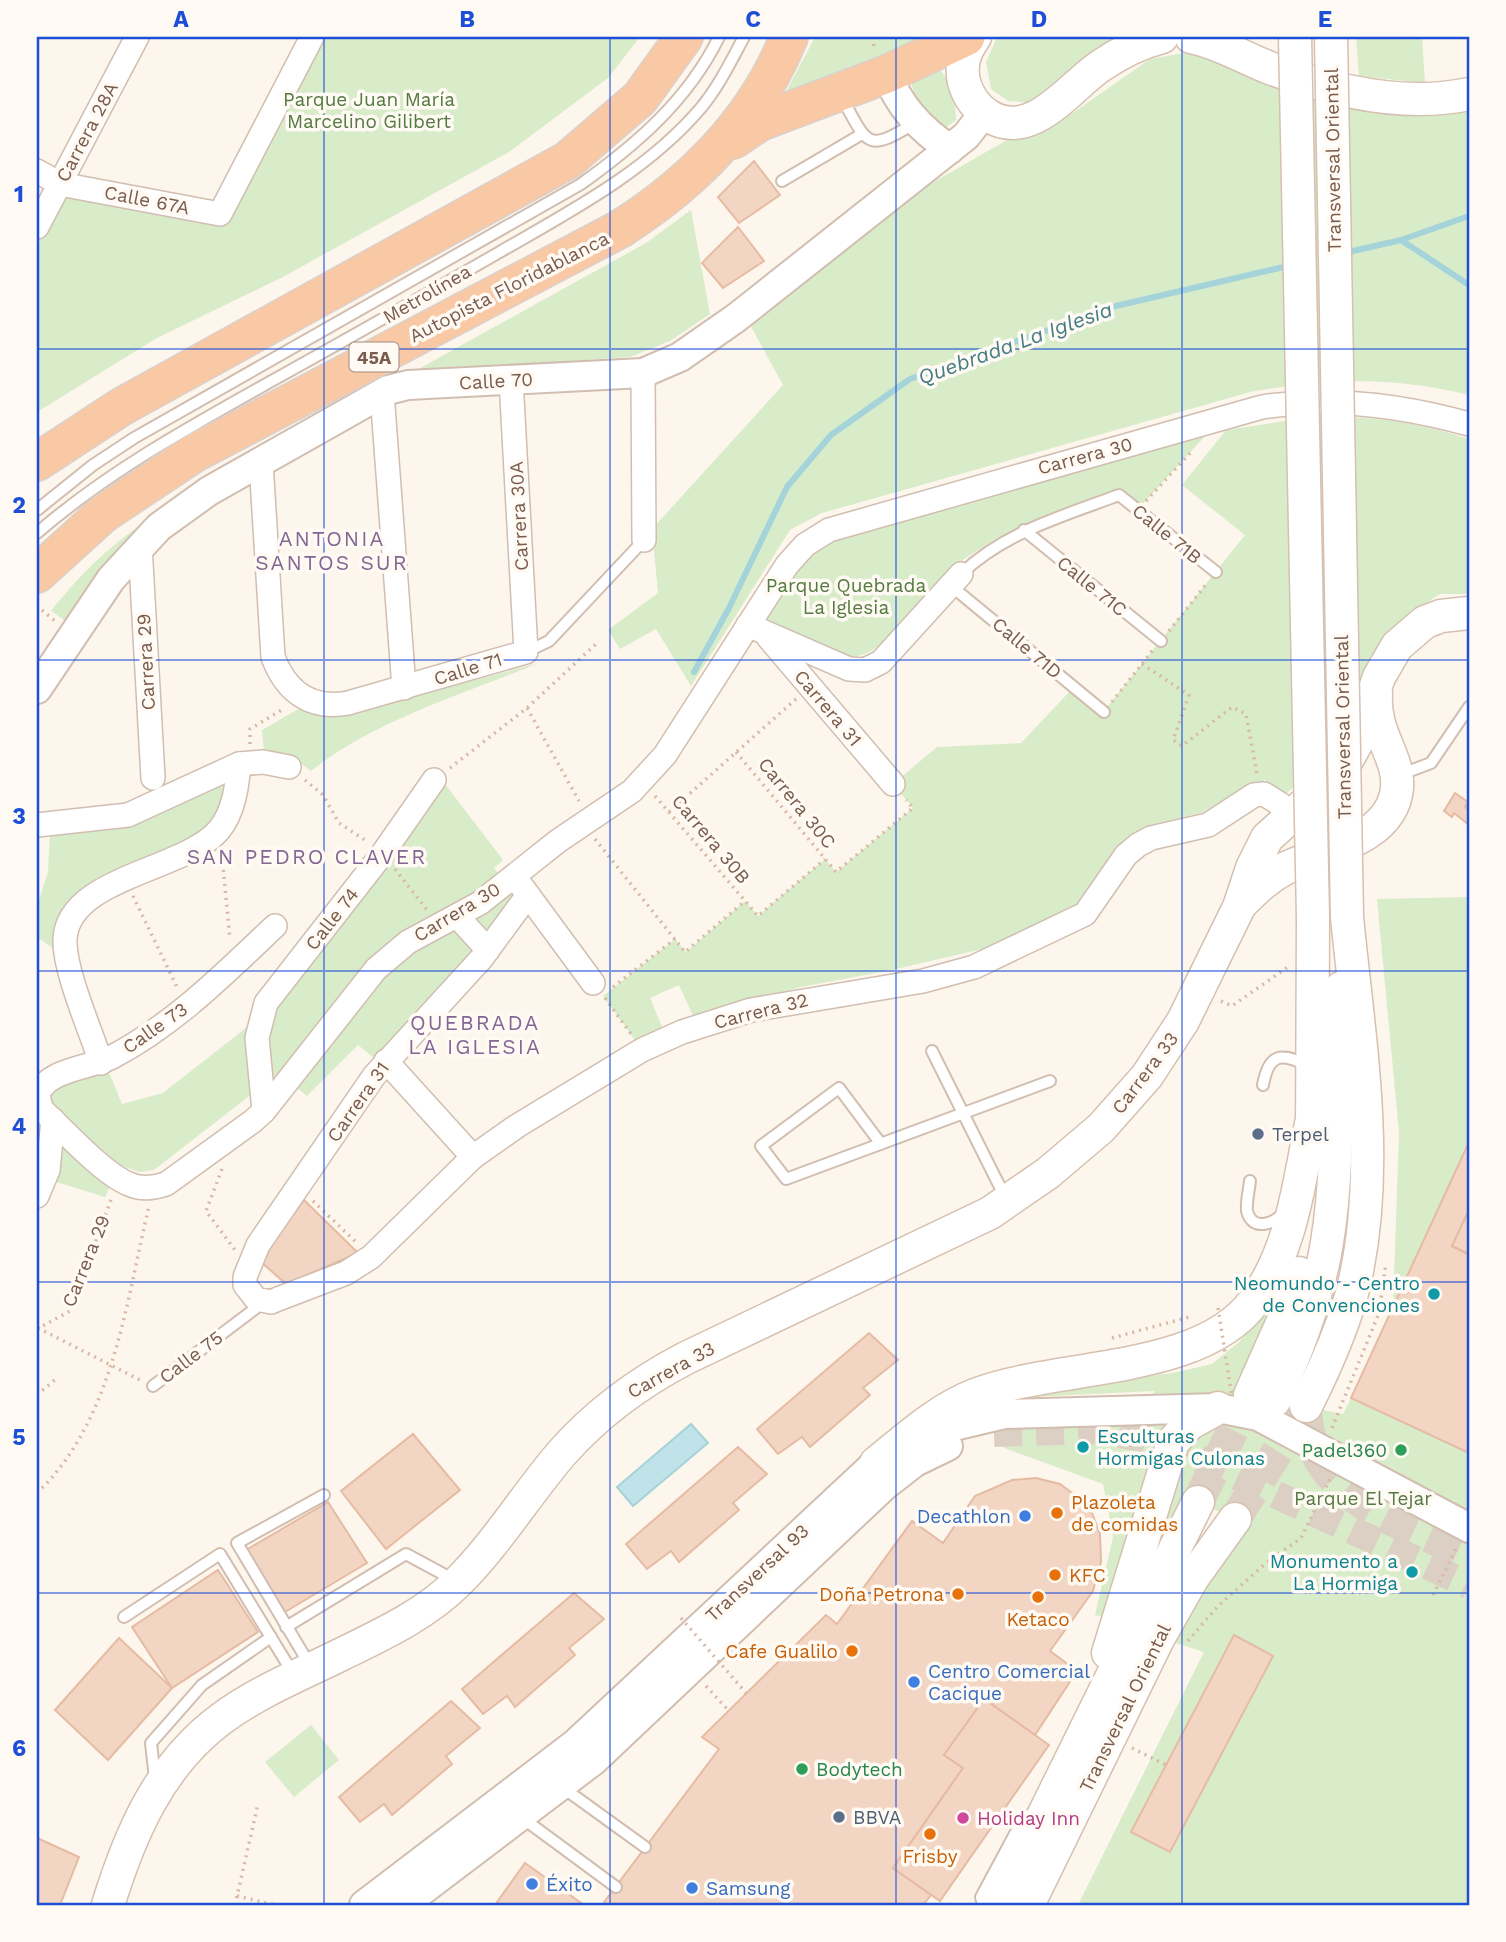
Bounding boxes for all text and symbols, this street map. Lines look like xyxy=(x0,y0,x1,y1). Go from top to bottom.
text: A xyxy=(173,6,189,33)
text: B xyxy=(459,6,475,33)
text: C xyxy=(745,6,761,33)
text: D xyxy=(1031,6,1047,33)
text: E xyxy=(1318,6,1332,33)
street label: Transversal Oriental xyxy=(1320,67,1346,252)
street label: Carrera 28A xyxy=(51,78,123,186)
park label: Parque Juan María Marcelino Gilibert xyxy=(283,88,455,133)
street label: Calle 67A xyxy=(102,180,192,220)
text: 1 xyxy=(14,181,24,208)
street label: Autopista Floridablanca xyxy=(405,226,613,347)
street label: Metrolínea xyxy=(379,259,475,328)
water label: Quebrada La Iglesia xyxy=(914,296,1116,390)
road number: 45A xyxy=(350,342,398,372)
street label: Calle 70 xyxy=(458,368,534,394)
street label: Carrera 30 xyxy=(1035,432,1135,480)
street label: Carrera 30A xyxy=(505,460,533,571)
text: 2 xyxy=(12,492,26,519)
street label: Calle 71B xyxy=(1128,499,1206,569)
district label: ANTONIA SANTOS SUR xyxy=(255,526,409,575)
street label: Calle 71C xyxy=(1052,551,1132,621)
park label: Parque Quebrada La Iglesia xyxy=(766,574,927,619)
street label: Calle 71D xyxy=(987,612,1067,684)
street label: Carrera 29 xyxy=(132,613,160,711)
street label: Transversal Oriental xyxy=(1330,634,1356,819)
street label: Calle 71 xyxy=(431,648,505,690)
street label: Carrera 31 xyxy=(789,665,867,751)
street label: Carrera 30C xyxy=(753,753,841,853)
street label: Carrera 30B xyxy=(667,790,755,888)
text: 3 xyxy=(12,803,26,830)
district label: SAN PEDRO CLAVER xyxy=(187,844,427,869)
street label: Carrera 30 xyxy=(409,877,505,947)
street label: Calle 74 xyxy=(300,883,364,955)
street label: Carrera 32 xyxy=(711,988,811,1034)
street label: Calle 73 xyxy=(118,997,192,1059)
district label: QUEBRADA LA IGLESIA xyxy=(408,1010,542,1059)
street label: Carrera 33 xyxy=(1107,1028,1183,1118)
street label: Carrera 31 xyxy=(322,1057,394,1147)
text: 4 xyxy=(12,1113,27,1140)
place label: Terpel xyxy=(1272,1123,1329,1146)
marker: Terpel xyxy=(1250,1126,1266,1142)
street label: Carrera 29 xyxy=(57,1212,115,1310)
place label: Neomundo - Centro de Convenciones xyxy=(1234,1272,1420,1317)
marker: Neomundo - Centro de Convenciones xyxy=(1426,1286,1442,1302)
street label: Calle 75 xyxy=(155,1326,227,1388)
street label: Carrera 33 xyxy=(623,1337,719,1403)
text: 5 xyxy=(12,1424,26,1451)
place label: Esculturas Hormigas Culonas xyxy=(1097,1425,1265,1470)
marker: Esculturas Hormigas Culonas xyxy=(1075,1439,1091,1455)
place label: Padel360 xyxy=(1302,1439,1387,1462)
marker: Padel360 xyxy=(1393,1442,1409,1458)
park label: Parque El Tejar xyxy=(1294,1487,1432,1510)
place label: Plazoleta de comidas xyxy=(1071,1491,1178,1536)
place label: Decathlon xyxy=(917,1505,1011,1528)
marker: Plazoleta de comidas xyxy=(1049,1505,1065,1521)
marker: Decathlon xyxy=(1017,1508,1033,1524)
street label: Transversal 93 xyxy=(701,1519,813,1627)
place label: Monumento a La Hormiga xyxy=(1270,1550,1398,1595)
place label: KFC xyxy=(1069,1564,1106,1587)
marker: Monumento a La Hormiga xyxy=(1404,1564,1420,1580)
marker: KFC xyxy=(1047,1567,1063,1583)
place label: Doña Petrona xyxy=(819,1583,944,1606)
marker: Doña Petrona xyxy=(950,1586,966,1602)
marker: Ketaco xyxy=(1030,1589,1046,1605)
place label: Ketaco xyxy=(1006,1608,1070,1631)
street label: Transversal Oriental xyxy=(1074,1620,1176,1796)
place label: Cafe Gualilo xyxy=(725,1640,838,1663)
marker: Cafe Gualilo xyxy=(844,1643,860,1659)
place label: Centro Comercial Cacique xyxy=(928,1660,1090,1705)
marker: Centro Comercial Cacique xyxy=(906,1674,922,1690)
text: 6 xyxy=(12,1735,26,1762)
place label: Bodytech xyxy=(816,1758,903,1781)
marker: Bodytech xyxy=(794,1761,810,1777)
place label: BBVA xyxy=(853,1806,902,1829)
place label: Holiday Inn xyxy=(977,1807,1080,1830)
marker: BBVA xyxy=(831,1809,847,1825)
marker: Holiday Inn xyxy=(955,1810,971,1826)
marker: Frisby xyxy=(922,1826,938,1842)
place label: Frisby xyxy=(902,1845,958,1868)
place label: Éxito xyxy=(546,1873,593,1896)
marker: Éxito xyxy=(524,1876,540,1892)
place label: Samsung xyxy=(706,1877,791,1900)
marker: Samsung xyxy=(684,1880,700,1896)

